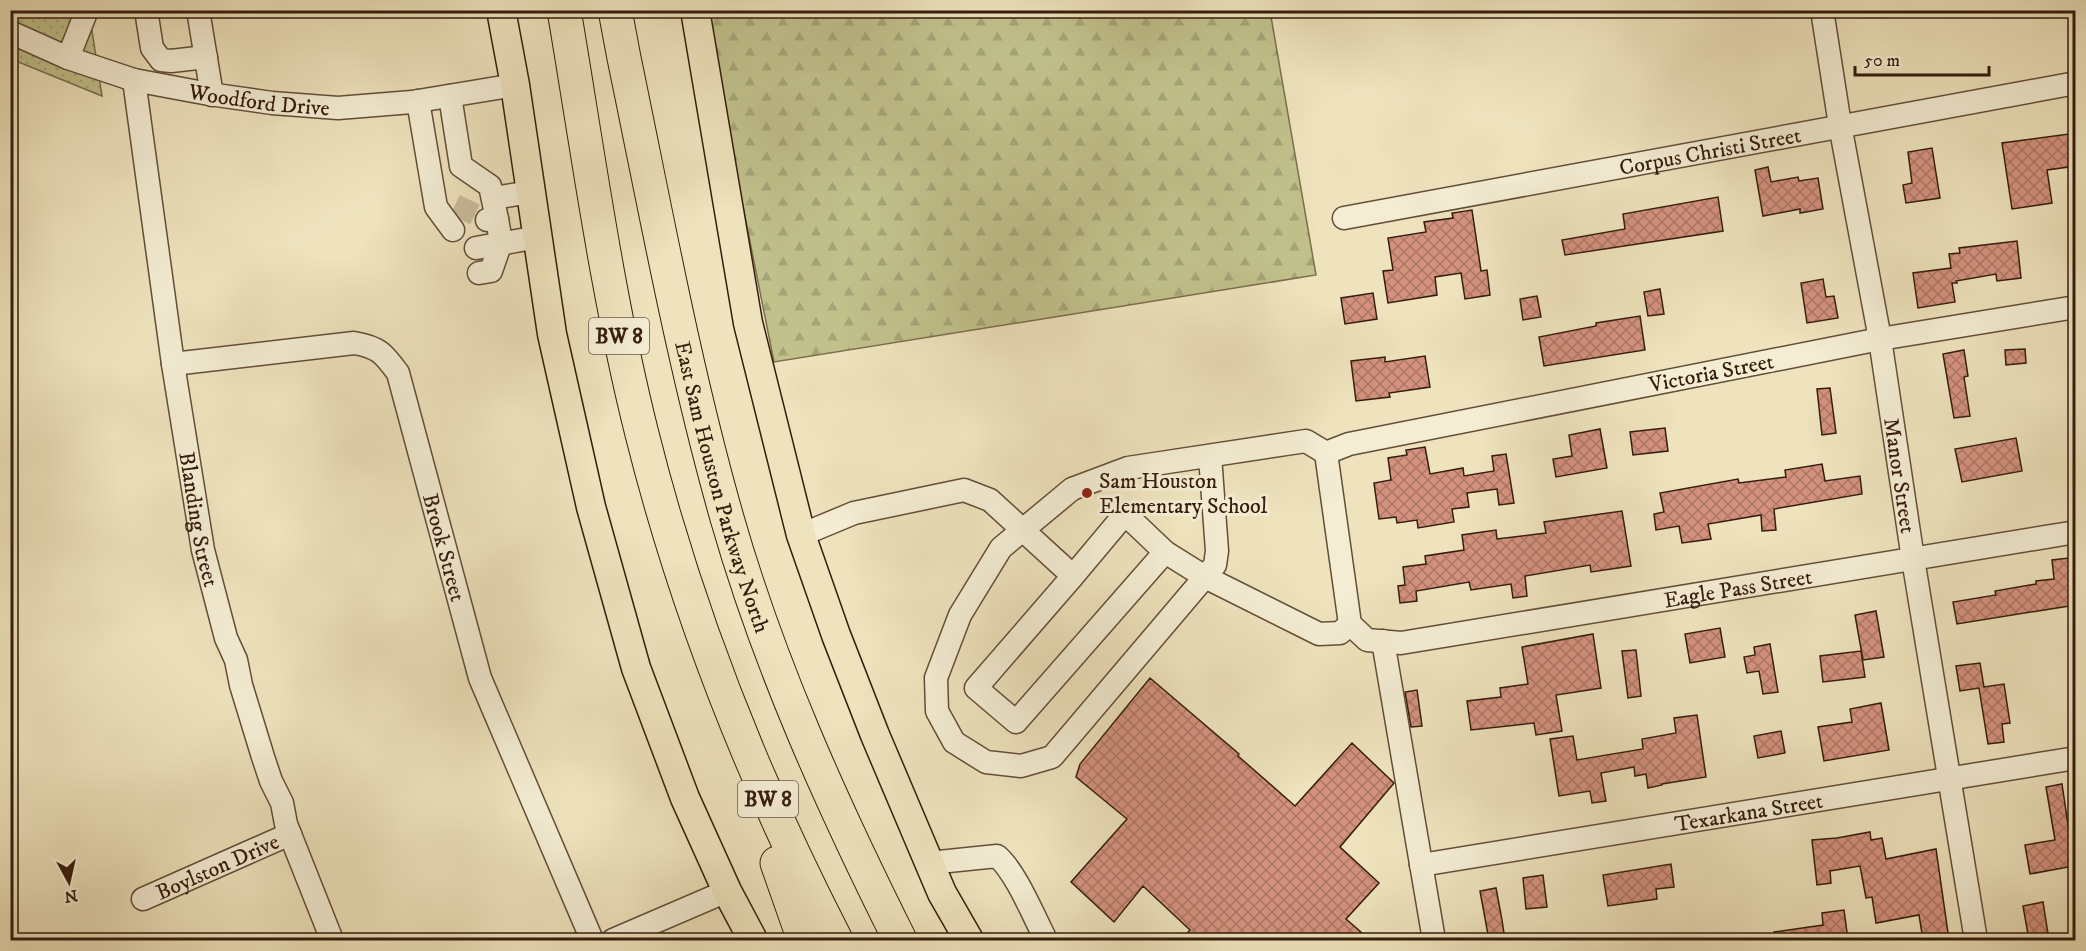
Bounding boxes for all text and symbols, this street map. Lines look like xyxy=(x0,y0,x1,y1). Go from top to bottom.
scale bar xyxy=(1855,39,1988,77)
text: 50 m xyxy=(1864,50,1900,72)
street label: Woodford Drive xyxy=(185,78,331,122)
street label: Corpus Christi Street xyxy=(1617,122,1803,182)
road number: BW 8 xyxy=(589,318,649,354)
street label: East Sam Houston Parkway North xyxy=(668,339,775,637)
street label: Victoria Street xyxy=(1646,348,1776,399)
street label: Manor Street xyxy=(1877,416,1921,535)
street label: Blanding Street xyxy=(172,450,224,590)
place label: Sam Houston Elementary School xyxy=(1099,468,1268,520)
marker: Sam Houston Elementary School xyxy=(1080,486,1094,500)
street label: Brook Street xyxy=(416,490,471,605)
street label: Eagle Pass Street xyxy=(1662,564,1814,615)
road number: BW 8 xyxy=(738,781,798,817)
street label: Texarkana Street xyxy=(1673,788,1825,838)
street label: Boylston Drive xyxy=(152,829,283,907)
north arrow xyxy=(39,852,99,912)
text: N xyxy=(63,885,79,907)

